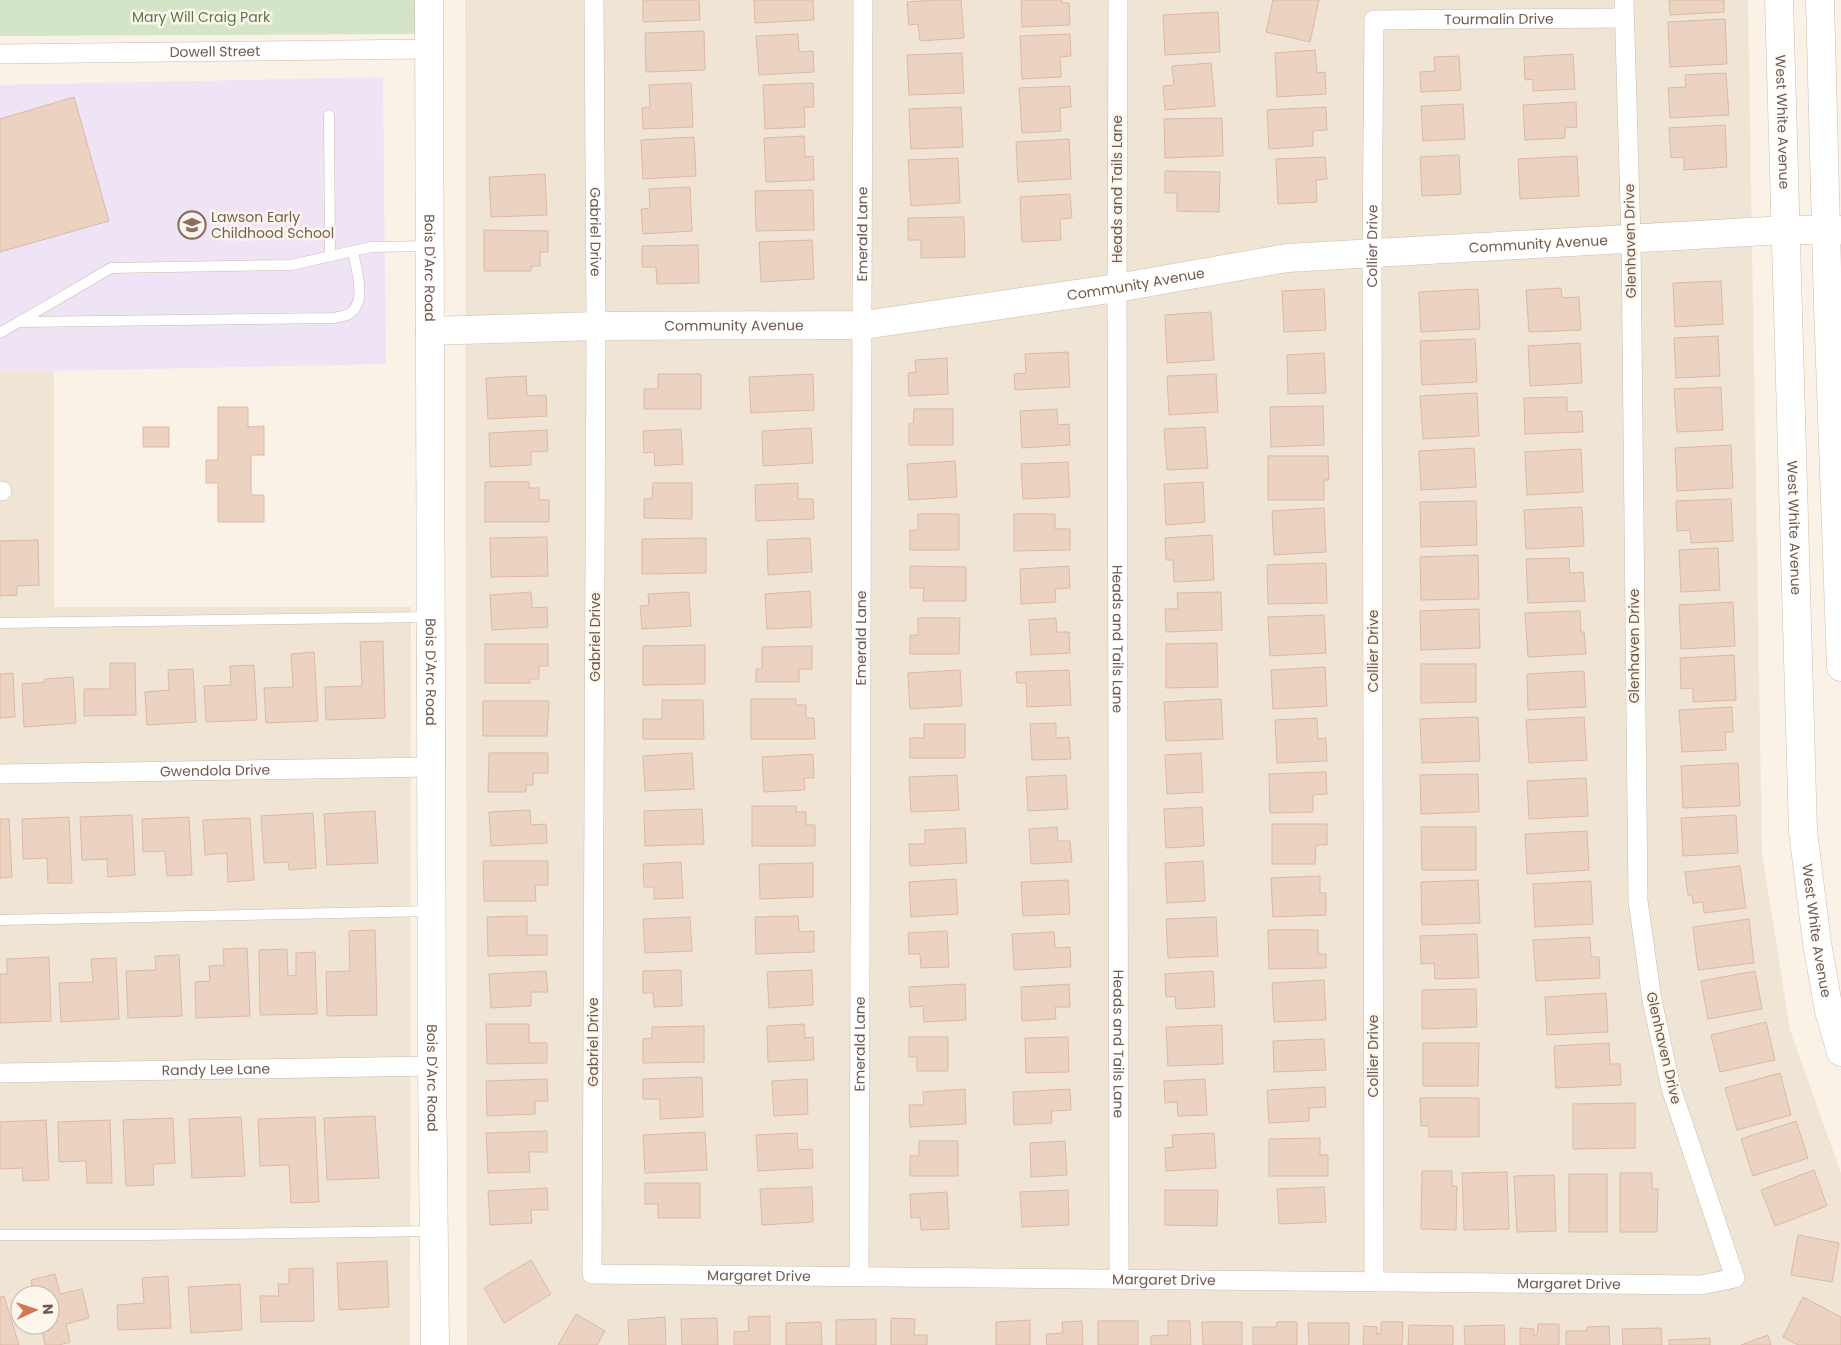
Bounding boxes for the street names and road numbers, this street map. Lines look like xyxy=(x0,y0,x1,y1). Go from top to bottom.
street label: Tourmalin Drive xyxy=(1444,9,1554,29)
street label: Dowell Street xyxy=(169,41,260,62)
street label: West White Avenue xyxy=(1771,54,1794,190)
street label: Heads and Tails Lane xyxy=(1107,115,1127,263)
street label: Glenhaven Drive xyxy=(1619,183,1641,299)
street label: Emerald Lane xyxy=(852,186,872,281)
street label: Gabriel Drive xyxy=(585,187,606,277)
street label: Collier Drive xyxy=(1362,204,1382,287)
street label: Bois D'Arc Road xyxy=(420,214,440,322)
street label: Community Avenue xyxy=(1468,230,1609,258)
street label: Community Avenue xyxy=(1066,263,1207,305)
street label: Community Avenue xyxy=(664,315,804,336)
street label: West White Avenue xyxy=(1782,460,1806,596)
street label: Heads and Tails Lane xyxy=(1108,565,1128,713)
street label: Glenhaven Drive xyxy=(1624,588,1644,703)
street label: Emerald Lane xyxy=(851,590,871,685)
street label: Gabriel Drive xyxy=(585,592,605,682)
street label: Collier Drive xyxy=(1363,609,1383,692)
street label: Bois D'Arc Road xyxy=(421,618,441,726)
street label: Gwendola Drive xyxy=(160,760,271,781)
street label: West White Avenue xyxy=(1797,863,1836,999)
street label: Heads and Tails Lane xyxy=(1108,970,1129,1118)
street label: Glenhaven Drive xyxy=(1641,990,1687,1106)
street label: Emerald Lane xyxy=(850,996,870,1091)
street label: Gabriel Drive xyxy=(583,997,603,1087)
street label: Collier Drive xyxy=(1363,1014,1383,1097)
street label: Bois D'Arc Road xyxy=(422,1024,443,1132)
street label: Randy Lee Lane xyxy=(162,1059,271,1080)
street label: Margaret Drive xyxy=(707,1265,811,1286)
street label: Margaret Drive xyxy=(1112,1269,1216,1290)
street label: Margaret Drive xyxy=(1517,1273,1621,1294)

